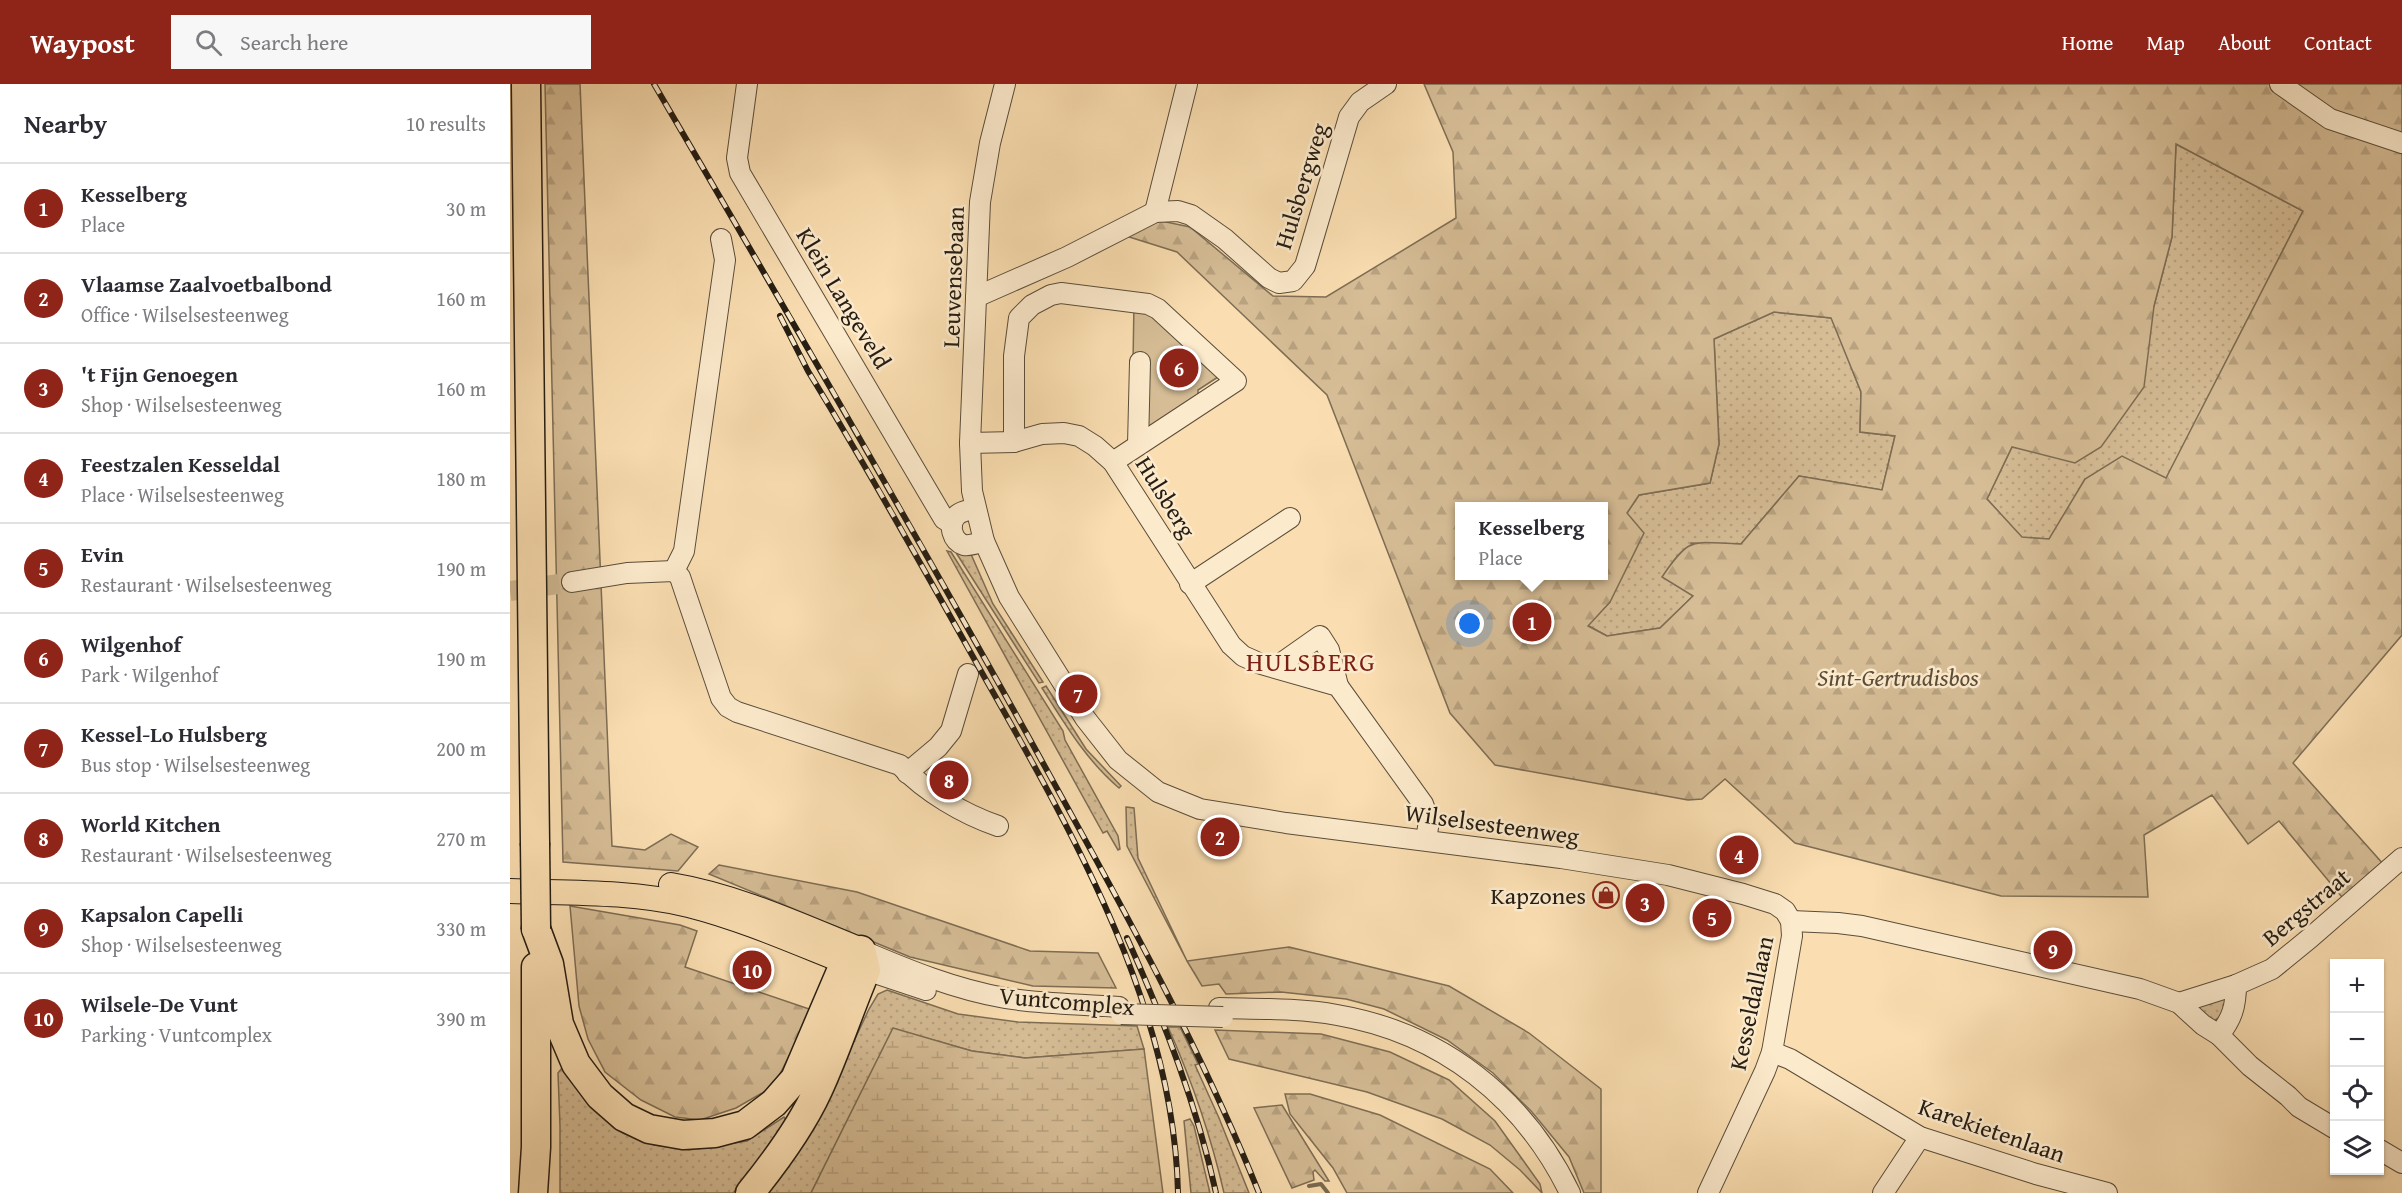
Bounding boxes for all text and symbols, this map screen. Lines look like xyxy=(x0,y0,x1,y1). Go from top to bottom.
search box xyxy=(171,15,591,69)
text: Waypost xyxy=(30,22,135,63)
icon: search xyxy=(192,26,225,59)
text: Search here xyxy=(240,26,348,58)
text: Home xyxy=(2062,27,2113,58)
text: Map xyxy=(2146,27,2185,58)
text: About xyxy=(2218,27,2271,58)
text: Contact xyxy=(2304,27,2372,58)
text: Nearby xyxy=(24,104,107,143)
text: 10 results xyxy=(406,109,486,138)
street label: Hulsbergweg xyxy=(1265,118,1337,253)
text: Kesselberg xyxy=(81,178,187,210)
text: 1 xyxy=(38,194,49,223)
text: 30 m xyxy=(446,194,486,223)
street label: Leuvensebaan xyxy=(933,205,973,348)
text: Place xyxy=(81,210,125,239)
street label: Klein Langeveld xyxy=(788,221,900,376)
text: Vlaamse Zaalvoetbalbond xyxy=(81,268,332,300)
text: 2 xyxy=(38,284,49,313)
text: 160 m xyxy=(436,284,486,313)
text: Office · Wilselsesteenweg xyxy=(81,300,289,329)
pin: 6 xyxy=(1160,346,1198,390)
text: 't Fijn Genoegen xyxy=(81,358,238,390)
text: 3 xyxy=(38,374,49,403)
text: 160 m xyxy=(436,374,486,403)
text: Shop · Wilselsesteenweg xyxy=(81,390,282,419)
text: Feestzalen Kesseldal xyxy=(81,448,280,480)
street label: Hulsberg xyxy=(1127,449,1205,545)
text: 4 xyxy=(38,464,49,493)
text: 180 m xyxy=(436,464,486,493)
text: Place · Wilselsesteenweg xyxy=(81,480,284,509)
popup xyxy=(1455,502,1608,580)
text: Kesselberg xyxy=(1479,511,1584,543)
text: Evin xyxy=(81,538,124,570)
text: Place xyxy=(1479,543,1523,572)
text: 5 xyxy=(38,554,49,583)
text: 190 m xyxy=(436,554,486,583)
text: Restaurant · Wilselsesteenweg xyxy=(81,570,332,599)
pin: 1 xyxy=(1512,600,1552,644)
your location xyxy=(1455,609,1484,638)
text: Wilgenhof xyxy=(81,628,181,660)
district label: HULSBERG xyxy=(1246,642,1376,681)
text: 6 xyxy=(38,644,49,673)
text: 190 m xyxy=(436,644,486,673)
text: Park · Wilgenhof xyxy=(81,660,218,689)
park label: Sint-Gertrudisbos xyxy=(1817,660,1979,695)
pin: 7 xyxy=(1058,672,1098,716)
text: Kessel-Lo Hulsberg xyxy=(81,718,267,750)
text: 7 xyxy=(38,734,49,763)
text: 200 m xyxy=(436,734,486,763)
text: Bus stop · Wilselsesteenweg xyxy=(81,750,310,779)
pin: 8 xyxy=(930,758,968,802)
street label: Wilselsesteenweg xyxy=(1402,794,1582,854)
text: World Kitchen xyxy=(81,808,221,840)
pin: 2 xyxy=(1200,814,1240,860)
text: 8 xyxy=(38,824,49,853)
text: 270 m xyxy=(436,824,486,853)
pin: 4 xyxy=(1720,832,1758,878)
text: Restaurant · Wilselsesteenweg xyxy=(81,840,332,869)
street label: Bergstraat xyxy=(2254,859,2358,954)
place label: Kapzones xyxy=(1490,878,1586,913)
shop icon: Kapzones xyxy=(1591,880,1621,910)
pin: 3 xyxy=(1626,880,1664,926)
pin: 5 xyxy=(1692,896,1732,940)
text: Kapsalon Capelli xyxy=(81,898,243,930)
text: 9 xyxy=(38,914,49,943)
text: 330 m xyxy=(436,914,486,943)
pin: 9 xyxy=(2034,928,2072,972)
text: Shop · Wilselsesteenweg xyxy=(81,930,282,959)
street label: Kesseldallaan xyxy=(1720,932,1782,1073)
pin: 10 xyxy=(732,948,772,992)
map controls xyxy=(2330,959,2384,1175)
button: + xyxy=(2330,959,2384,1013)
street label: Vuntcomplex xyxy=(998,978,1137,1024)
text: Wilsele-De Vunt xyxy=(81,988,238,1020)
text: 10 xyxy=(33,1004,54,1033)
text: 390 m xyxy=(436,1004,486,1033)
button: − xyxy=(2330,1013,2384,1067)
text: Parking · Vuntcomplex xyxy=(81,1020,272,1049)
button: locate xyxy=(2330,1067,2384,1121)
street label: Karekietenlaan xyxy=(1914,1089,2070,1172)
button: layers xyxy=(2330,1121,2384,1175)

